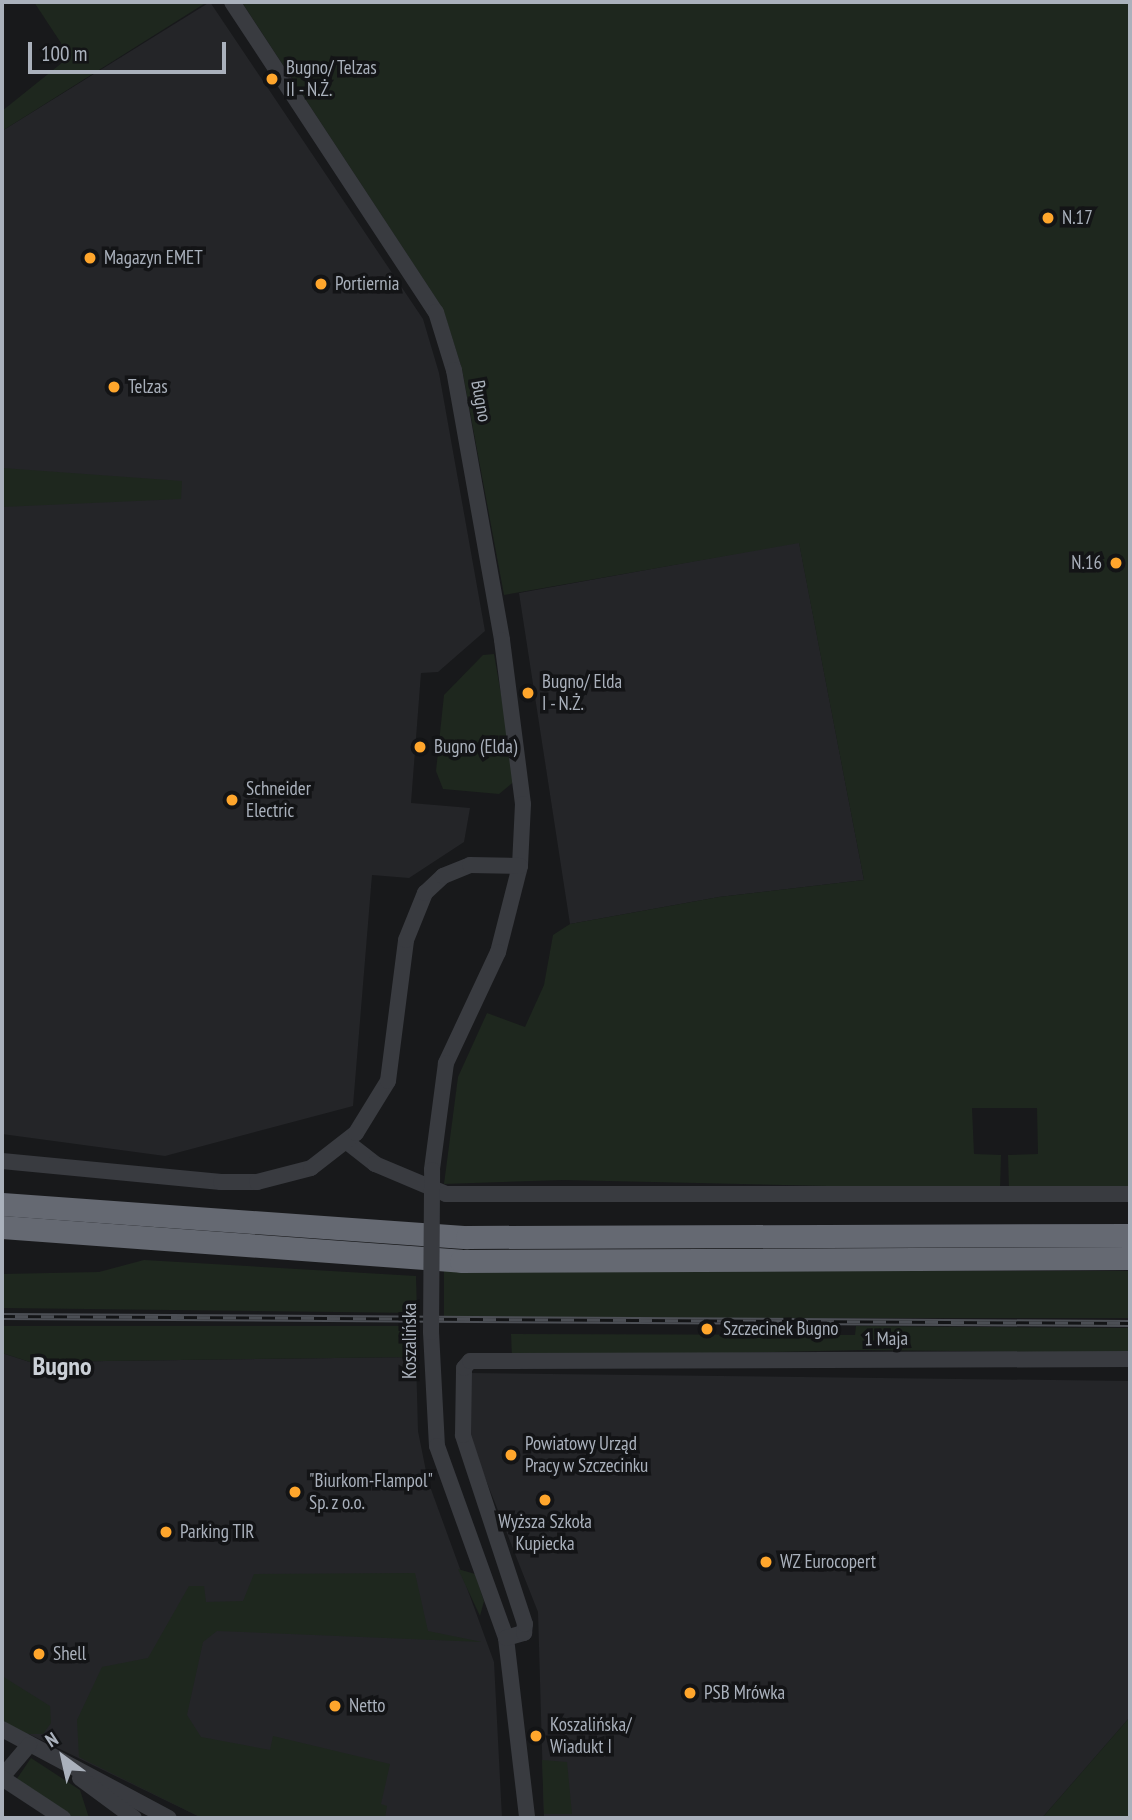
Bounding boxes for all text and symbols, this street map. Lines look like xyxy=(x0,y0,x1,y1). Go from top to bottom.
scale bar xyxy=(32,28,229,72)
text: 100 m xyxy=(41,40,87,67)
place label: Bugno/ Telzas II - N.Ż. xyxy=(286,57,377,101)
marker: Bugno/ Telzas II - N.Ż. xyxy=(264,71,280,87)
place label: N.17 xyxy=(1062,207,1093,229)
marker: N.17 xyxy=(1040,210,1056,226)
place label: Magazyn EMET xyxy=(104,247,203,269)
marker: Magazyn EMET xyxy=(82,250,98,266)
place label: Portiernia xyxy=(335,273,399,295)
marker: Portiernia xyxy=(313,276,329,292)
place label: Telzas xyxy=(128,376,168,398)
street label: Bugno xyxy=(466,378,496,424)
marker: Telzas xyxy=(106,379,122,395)
place label: N.16 xyxy=(1071,552,1102,574)
marker: N.16 xyxy=(1108,555,1124,571)
place label: Bugno/ Elda I - N.Ż. xyxy=(542,671,622,715)
marker: Bugno/ Elda I - N.Ż. xyxy=(520,685,536,701)
place label: Bugno (Elda) xyxy=(434,736,517,758)
marker: Bugno (Elda) xyxy=(412,739,428,755)
place label: Schneider Electric xyxy=(246,778,311,822)
marker: Schneider Electric xyxy=(224,792,240,808)
street label: Koszalińska xyxy=(399,1303,421,1379)
place label: Szczecinek Bugno xyxy=(723,1318,839,1340)
marker: Szczecinek Bugno xyxy=(697,1319,717,1339)
street label: 1 Maja xyxy=(864,1327,908,1351)
district label: Bugno xyxy=(32,1350,92,1382)
place label: Powiatowy Urząd Pracy w Szczecinku xyxy=(525,1433,649,1477)
marker: Powiatowy Urząd Pracy w Szczecinku xyxy=(503,1447,519,1463)
place label: "Biurkom-Flampol" Sp. z o.o. xyxy=(309,1470,433,1514)
marker: "Biurkom-Flampol" Sp. z o.o. xyxy=(287,1484,303,1500)
marker: Wyższa Szkoła Kupiecka xyxy=(537,1492,553,1508)
place label: Wyższa Szkoła Kupiecka xyxy=(498,1511,592,1555)
place label: Parking TIR xyxy=(180,1521,255,1543)
marker: Parking TIR xyxy=(158,1524,174,1540)
place label: WZ Eurocopert xyxy=(780,1551,876,1573)
marker: WZ Eurocopert xyxy=(758,1554,774,1570)
place label: Shell xyxy=(53,1643,86,1665)
marker: Shell xyxy=(31,1646,47,1662)
place label: PSB Mrówka xyxy=(704,1682,785,1704)
marker: PSB Mrówka xyxy=(682,1685,698,1701)
place label: Netto xyxy=(349,1695,386,1717)
marker: Netto xyxy=(327,1698,343,1714)
place label: Koszalińska/ Wiadukt I xyxy=(550,1714,632,1758)
north arrow xyxy=(28,1722,98,1792)
text: N xyxy=(41,1727,62,1752)
marker: Koszalińska/ Wiadukt I xyxy=(528,1728,544,1744)

